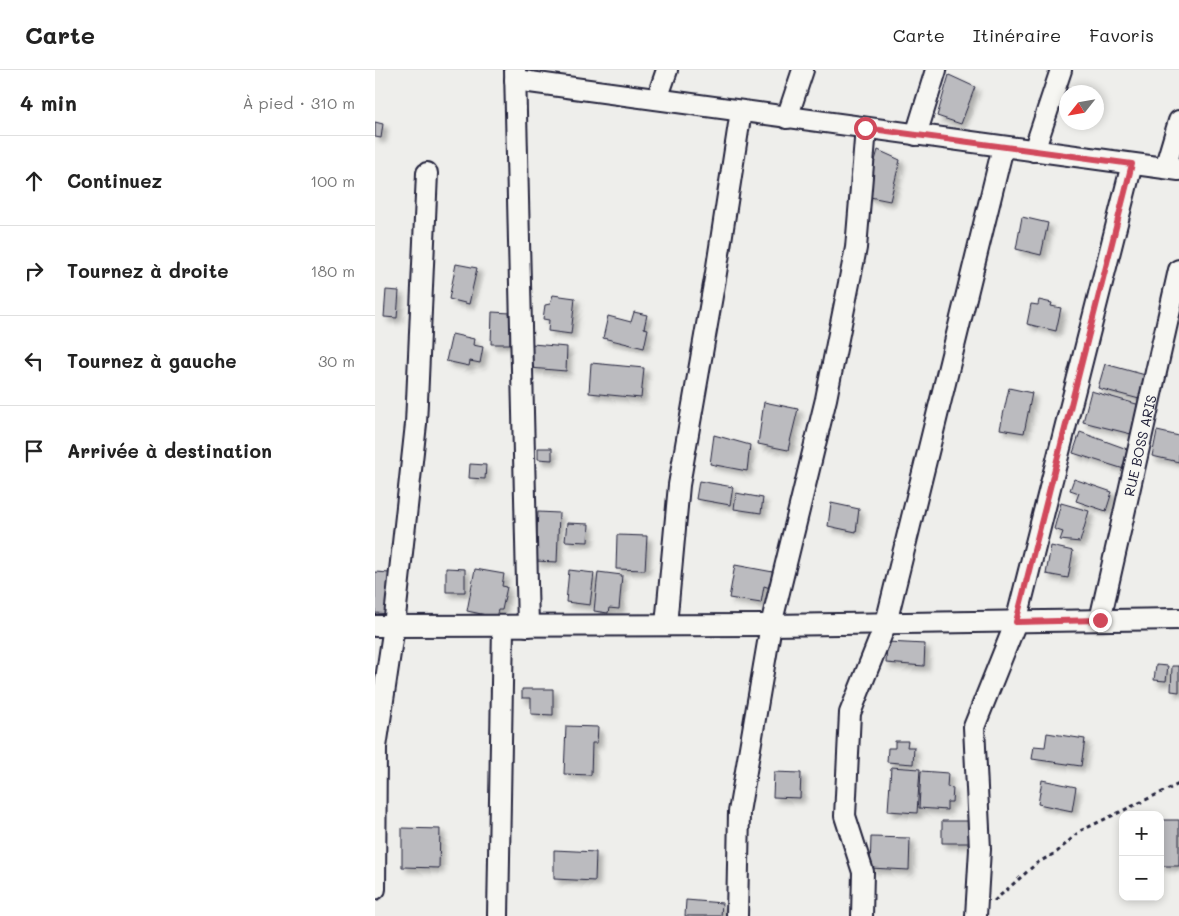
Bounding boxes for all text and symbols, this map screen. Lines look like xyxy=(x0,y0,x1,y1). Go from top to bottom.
text: Carte xyxy=(25,19,95,50)
text: Carte xyxy=(893,23,945,47)
text: Itinéraire xyxy=(973,23,1061,47)
text: Favoris xyxy=(1089,23,1154,47)
north arrow xyxy=(1059,85,1104,130)
text: 4 min xyxy=(20,89,77,116)
text: À pied · 310 m xyxy=(243,92,355,113)
route start xyxy=(854,117,877,140)
icon: ahead xyxy=(20,167,48,195)
text: Continuez xyxy=(67,168,162,193)
text: 100 m xyxy=(310,170,355,191)
icon: right xyxy=(20,257,48,285)
text: Tournez à droite xyxy=(67,258,229,283)
text: 180 m xyxy=(310,260,355,281)
icon: left xyxy=(20,347,48,375)
text: Tournez à gauche xyxy=(67,348,236,373)
text: 30 m xyxy=(318,350,355,371)
street label: RUE BOSS ARIS xyxy=(1119,393,1160,498)
icon: arrive xyxy=(20,437,48,465)
text: Arrivée à destination xyxy=(67,438,272,463)
route end xyxy=(1089,609,1112,632)
map controls xyxy=(1119,811,1164,901)
button: + xyxy=(1119,811,1164,856)
button: − xyxy=(1119,856,1164,901)

